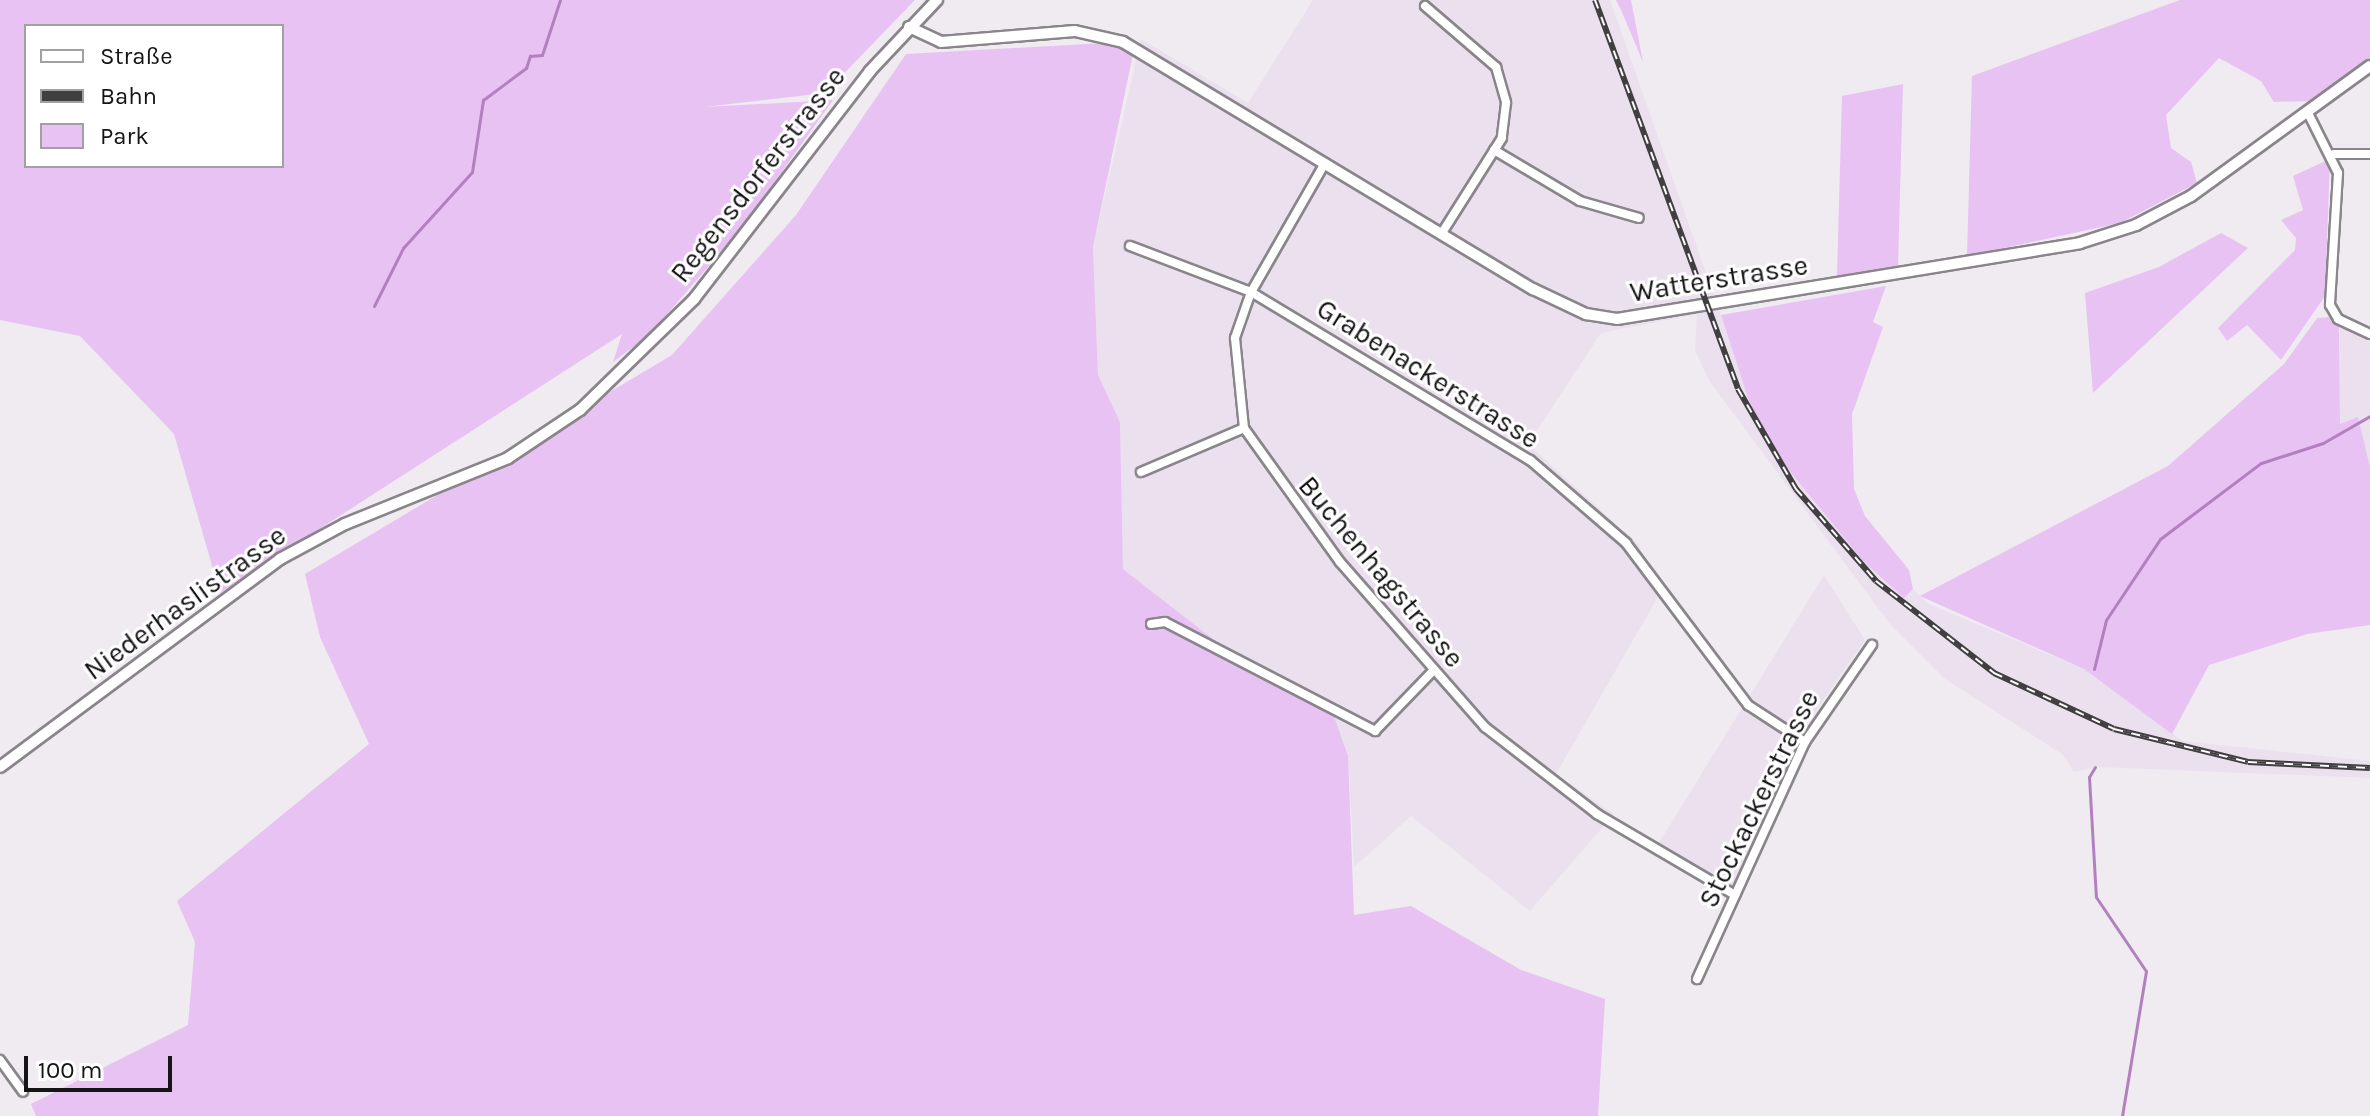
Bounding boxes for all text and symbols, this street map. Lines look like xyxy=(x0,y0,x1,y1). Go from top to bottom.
legend xyxy=(24,24,284,168)
text: Straße xyxy=(100,42,172,70)
street label: Regensdorferstrasse xyxy=(663,61,853,289)
text: Bahn xyxy=(100,82,157,110)
text: Park xyxy=(100,122,149,150)
street label: Watterstrasse xyxy=(1628,248,1810,310)
street label: Grabenackerstrasse xyxy=(1310,292,1546,456)
street label: Buchenhagstrasse xyxy=(1291,469,1471,675)
street label: Niederhaslistrasse xyxy=(78,519,292,687)
street label: Stockackerstrasse xyxy=(1692,685,1826,913)
scale bar xyxy=(28,1040,176,1090)
text: 100 m xyxy=(38,1056,103,1084)

